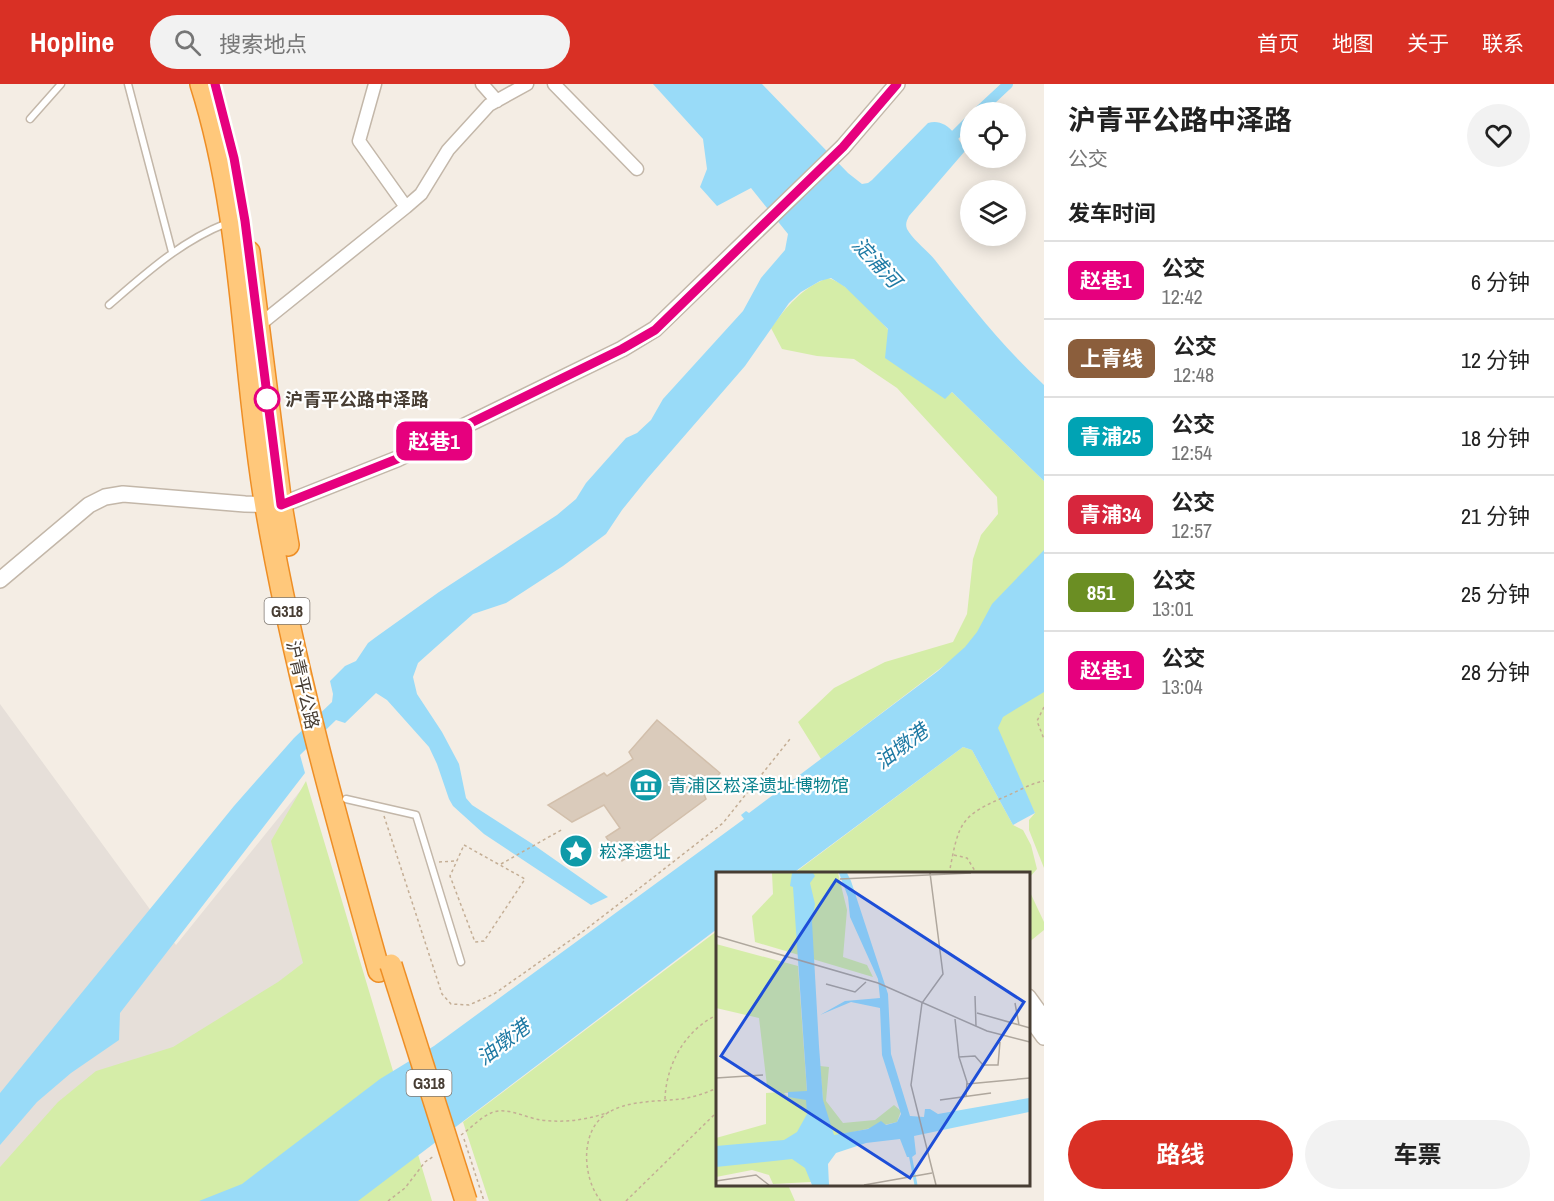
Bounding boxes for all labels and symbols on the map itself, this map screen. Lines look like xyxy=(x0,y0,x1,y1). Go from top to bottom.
water label: 淀浦河 xyxy=(847,231,910,296)
marker: 沪青平公路中泽路 xyxy=(254,386,280,412)
place label: 沪青平公路中泽路 xyxy=(285,387,429,412)
line badge: 赵巷1 xyxy=(400,422,468,460)
road number: G318 xyxy=(264,598,310,624)
street label: 沪青平公路 xyxy=(281,638,325,732)
water label: 油墩港 xyxy=(869,715,935,775)
museum icon: 青浦区崧泽遗址博物馆 xyxy=(628,767,664,803)
place label: 青浦区崧泽遗址博物馆 xyxy=(669,773,849,798)
place icon: 崧泽遗址 xyxy=(558,833,594,869)
place label: 崧泽遗址 xyxy=(599,839,671,864)
inset map xyxy=(716,872,1029,1186)
water label: 油墩港 xyxy=(471,1011,537,1071)
road number: G318 xyxy=(406,1070,452,1096)

